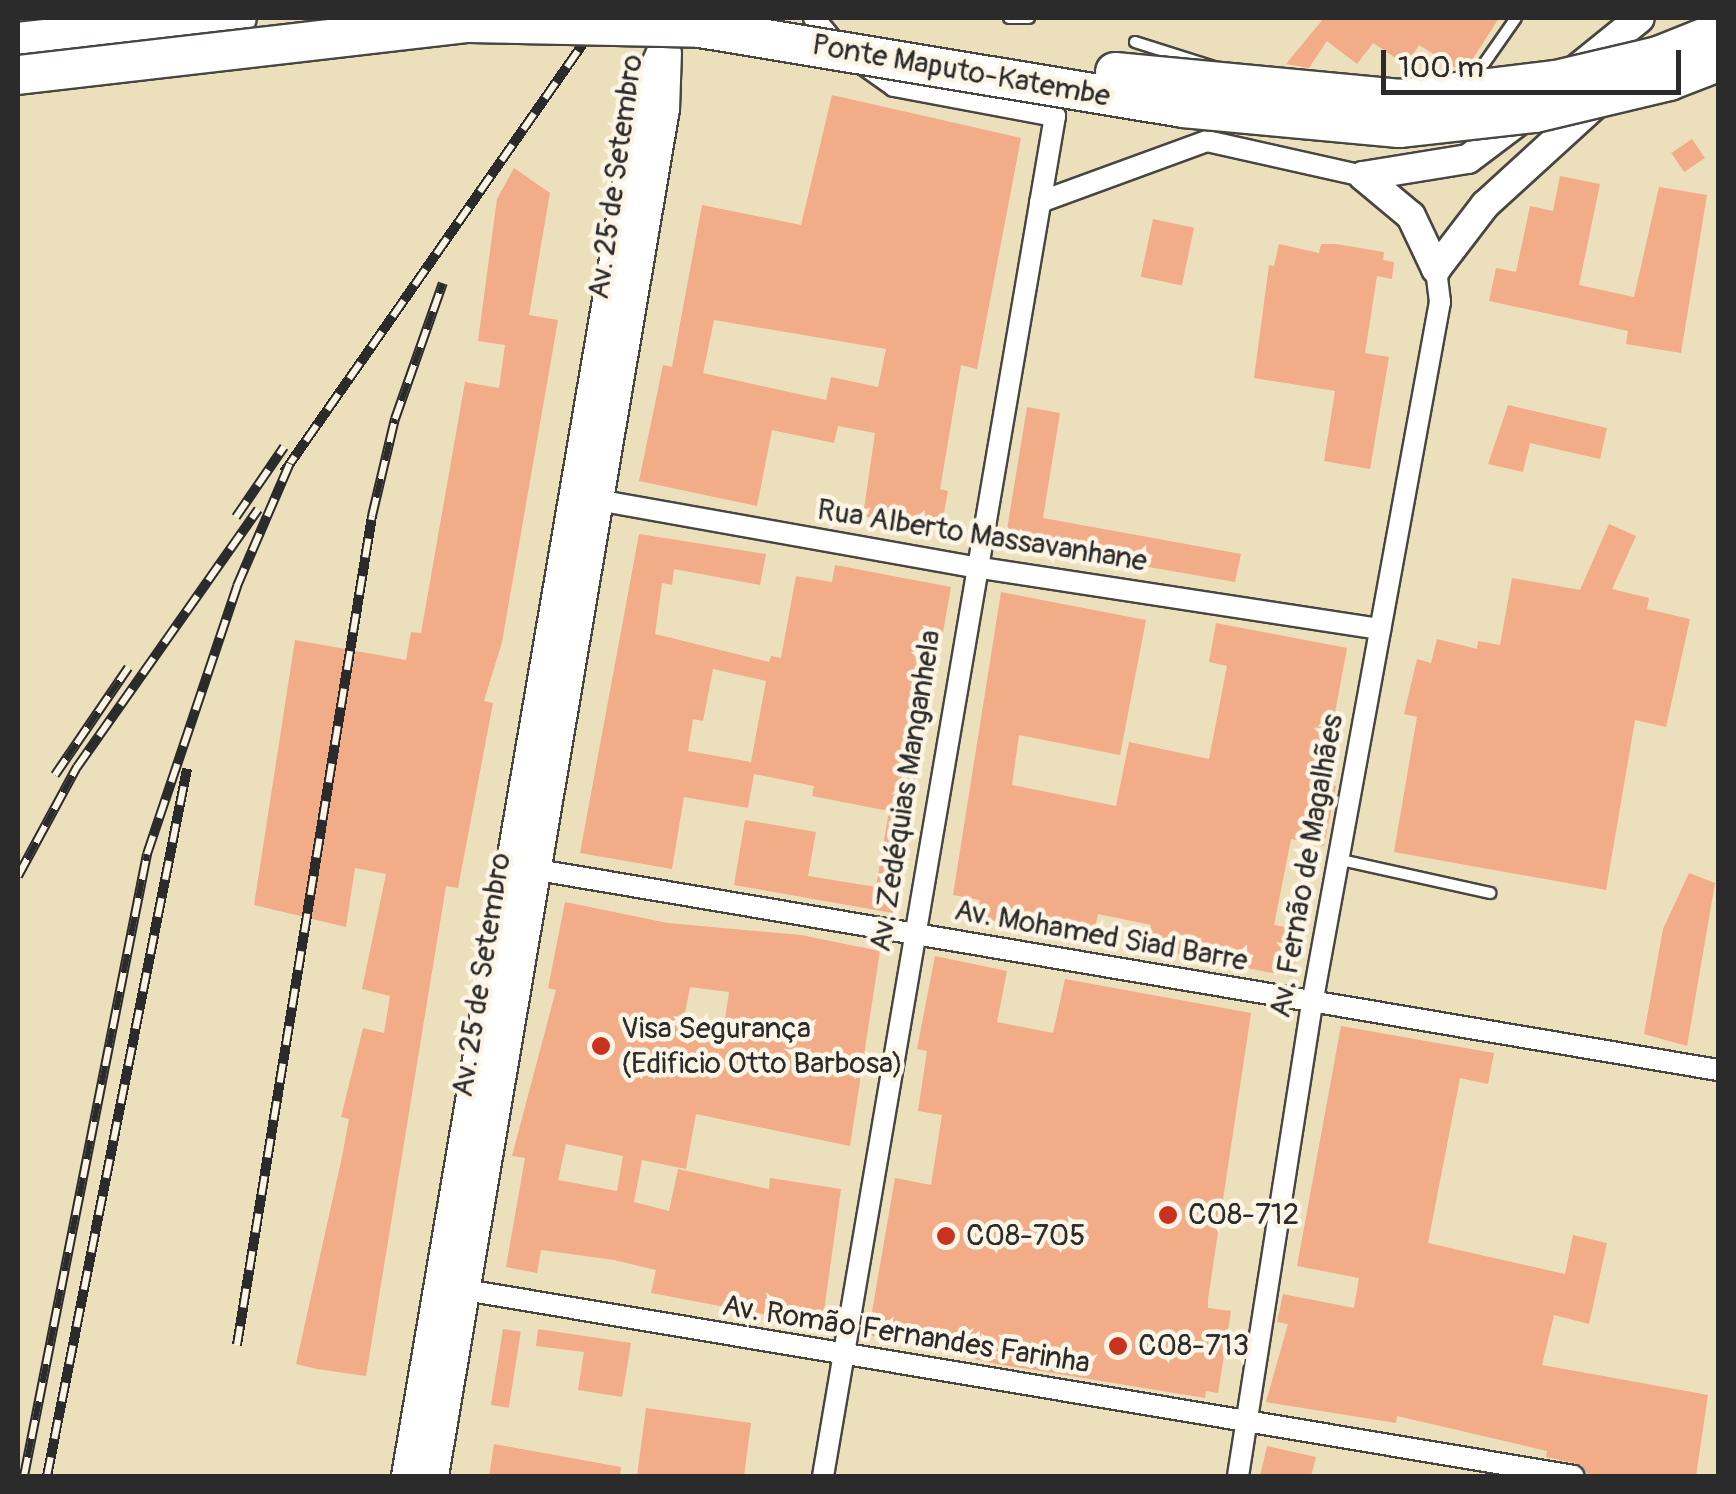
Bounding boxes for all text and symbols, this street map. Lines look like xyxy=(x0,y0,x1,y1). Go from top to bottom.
street label: Ponte Maputo-Katembe xyxy=(809,27,1113,115)
scale bar xyxy=(1386,30,1686,92)
text: 100 m xyxy=(1398,49,1484,86)
street label: Av. 25 de Setembro xyxy=(581,52,651,302)
street label: Rua Alberto Massavanhane xyxy=(815,492,1149,580)
street label: Av. Zedéquias Manganhela xyxy=(863,628,949,954)
street label: Av. Fernão de Magalhães xyxy=(1263,711,1351,1021)
street label: Av. 25 de Setembro xyxy=(445,850,519,1100)
street label: Av. Mohamed Siad Barre xyxy=(952,892,1250,980)
place label: Visa Segurança (Edificio Otto Barbosa) xyxy=(621,1011,903,1082)
marker: Visa Segurança (Edificio Otto Barbosa) xyxy=(590,1035,612,1057)
place label: C08-712 xyxy=(1188,1197,1299,1233)
marker: C08-712 xyxy=(1157,1204,1179,1226)
place label: C08-705 xyxy=(966,1218,1086,1254)
marker: C08-705 xyxy=(935,1225,957,1247)
street label: Av. Romão Fernandes Farinha xyxy=(720,1288,1092,1382)
place label: C08-713 xyxy=(1138,1328,1249,1364)
marker: C08-713 xyxy=(1107,1335,1129,1357)

